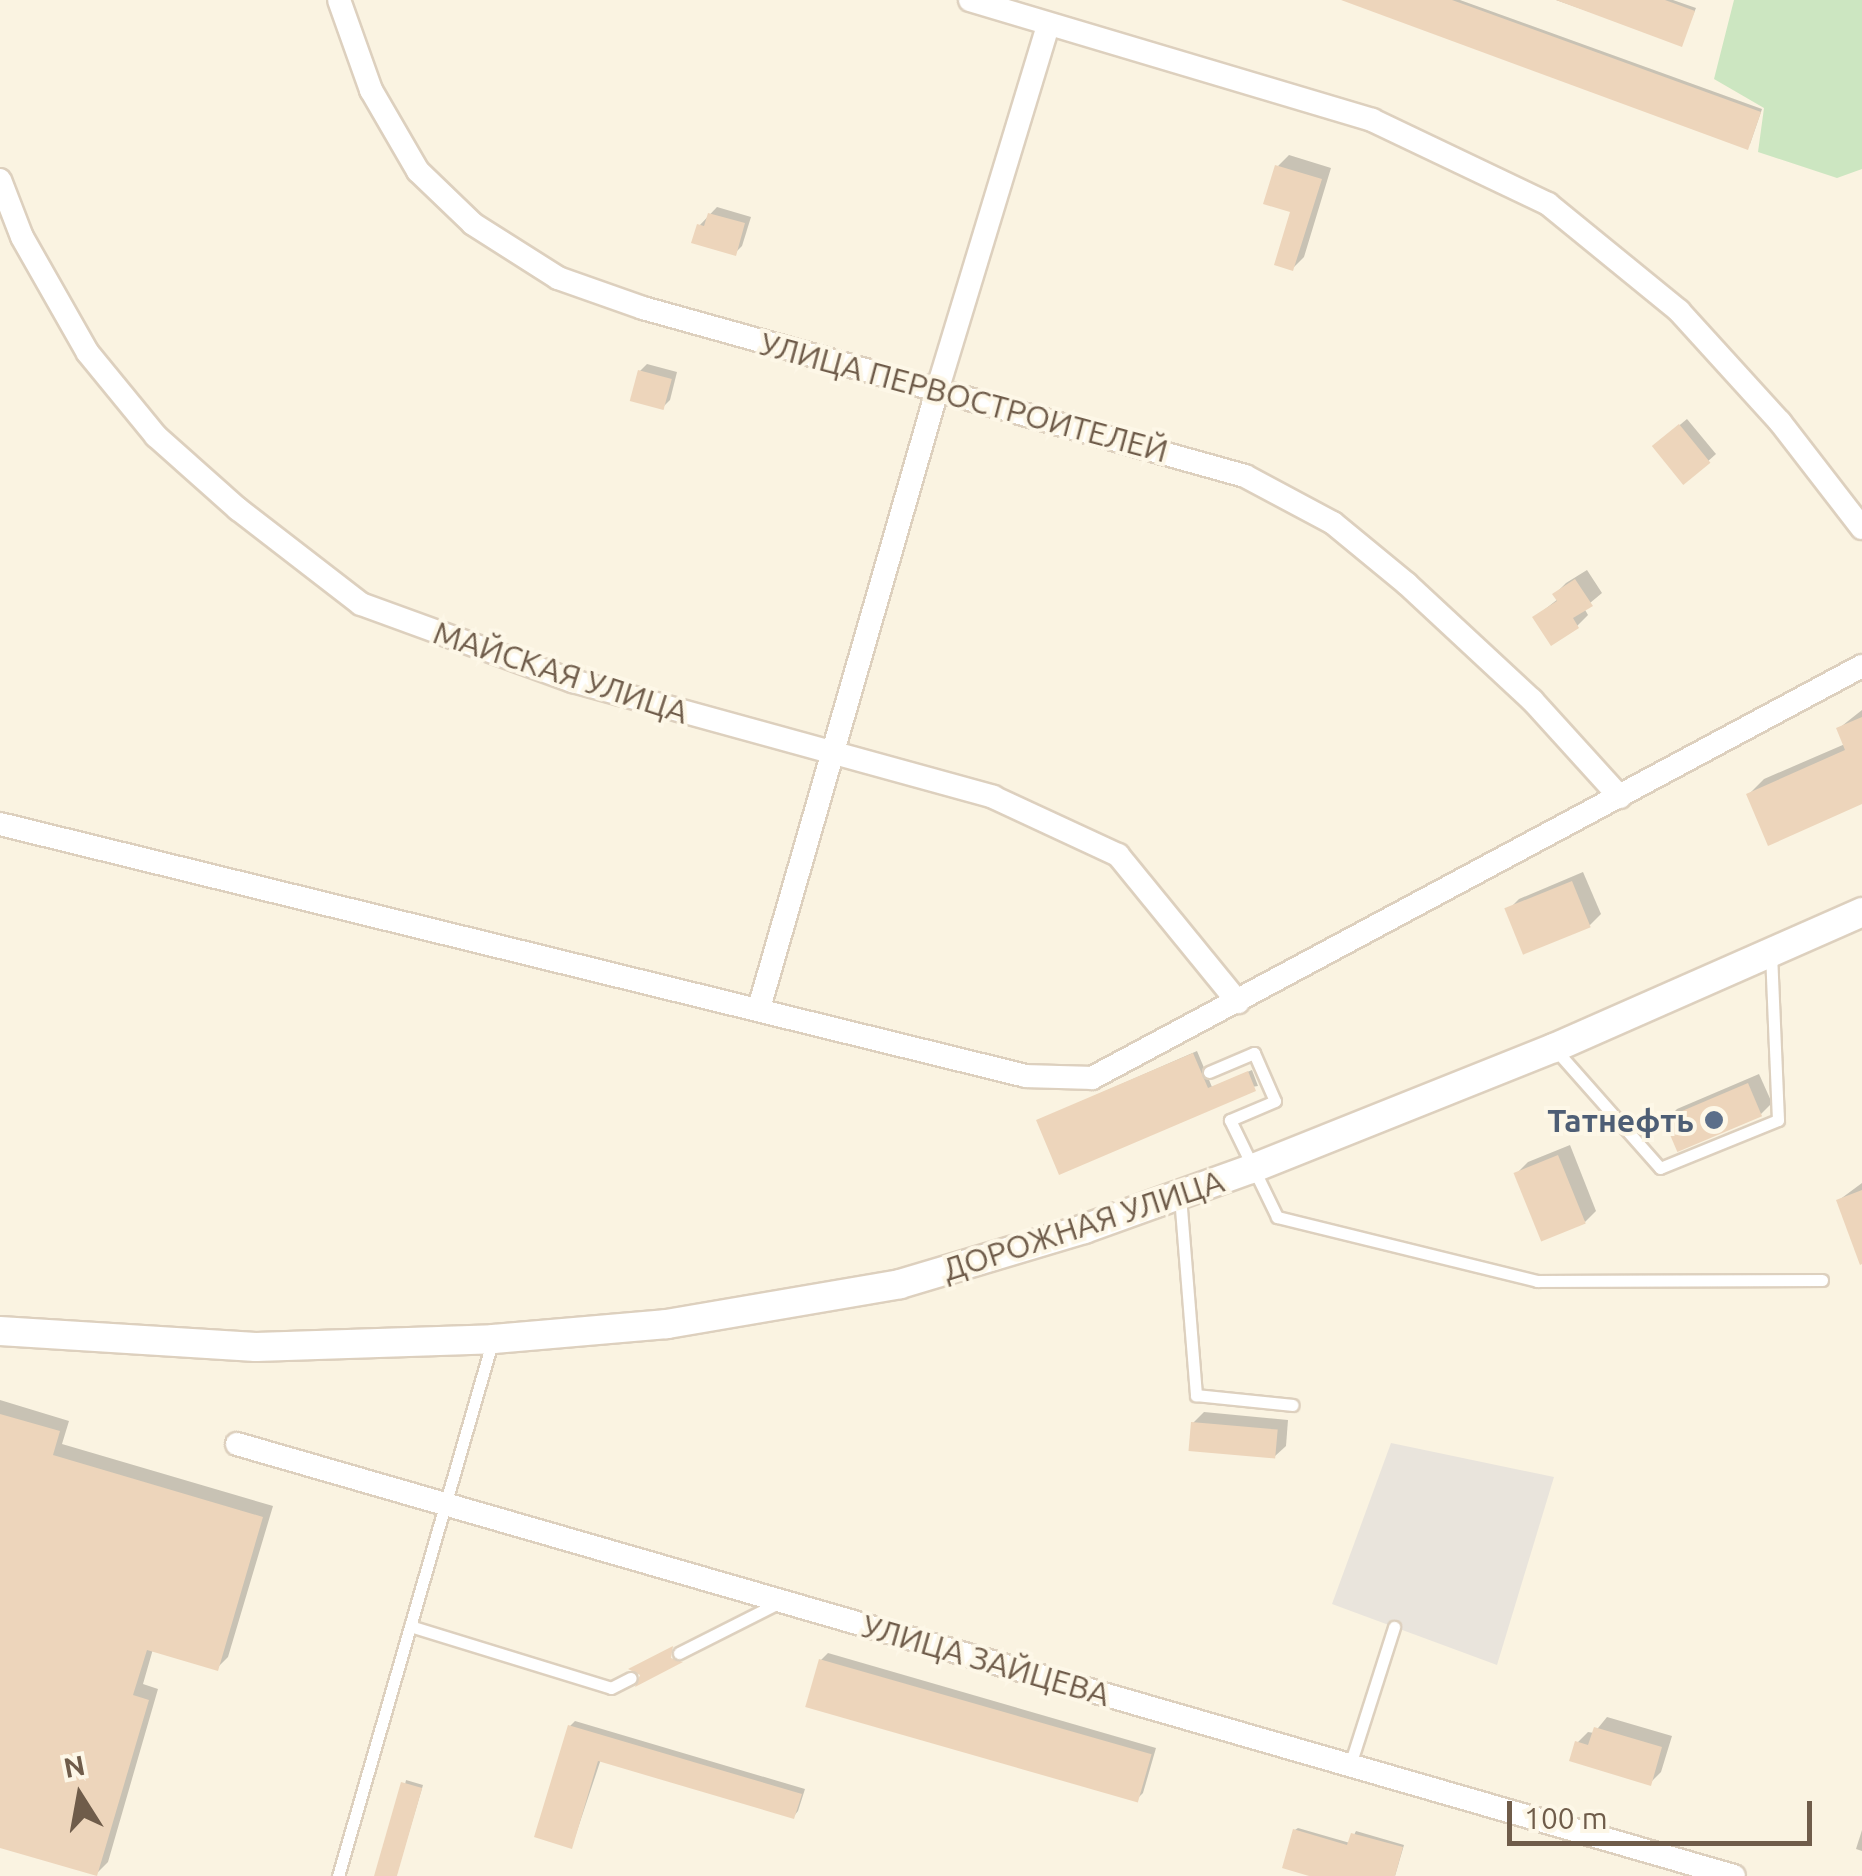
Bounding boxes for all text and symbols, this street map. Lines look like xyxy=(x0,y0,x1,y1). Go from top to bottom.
street label: УЛИЦА ПЕРВОСТРОИТЕЛЕЙ xyxy=(756,324,1172,470)
street label: МАЙСКАЯ УЛИЦА xyxy=(429,613,693,731)
place label: Татнефть xyxy=(1547,1101,1694,1139)
marker: Татнефть xyxy=(1703,1109,1725,1131)
street label: ДОРОЖНАЯ УЛИЦА xyxy=(937,1161,1229,1289)
street label: УЛИЦА ЗАЙЦЕВА xyxy=(858,1606,1114,1714)
north arrow xyxy=(30,1746,130,1846)
text: N xyxy=(61,1749,87,1783)
scale bar xyxy=(1512,1781,1817,1843)
text: 100 m xyxy=(1524,1801,1608,1835)

